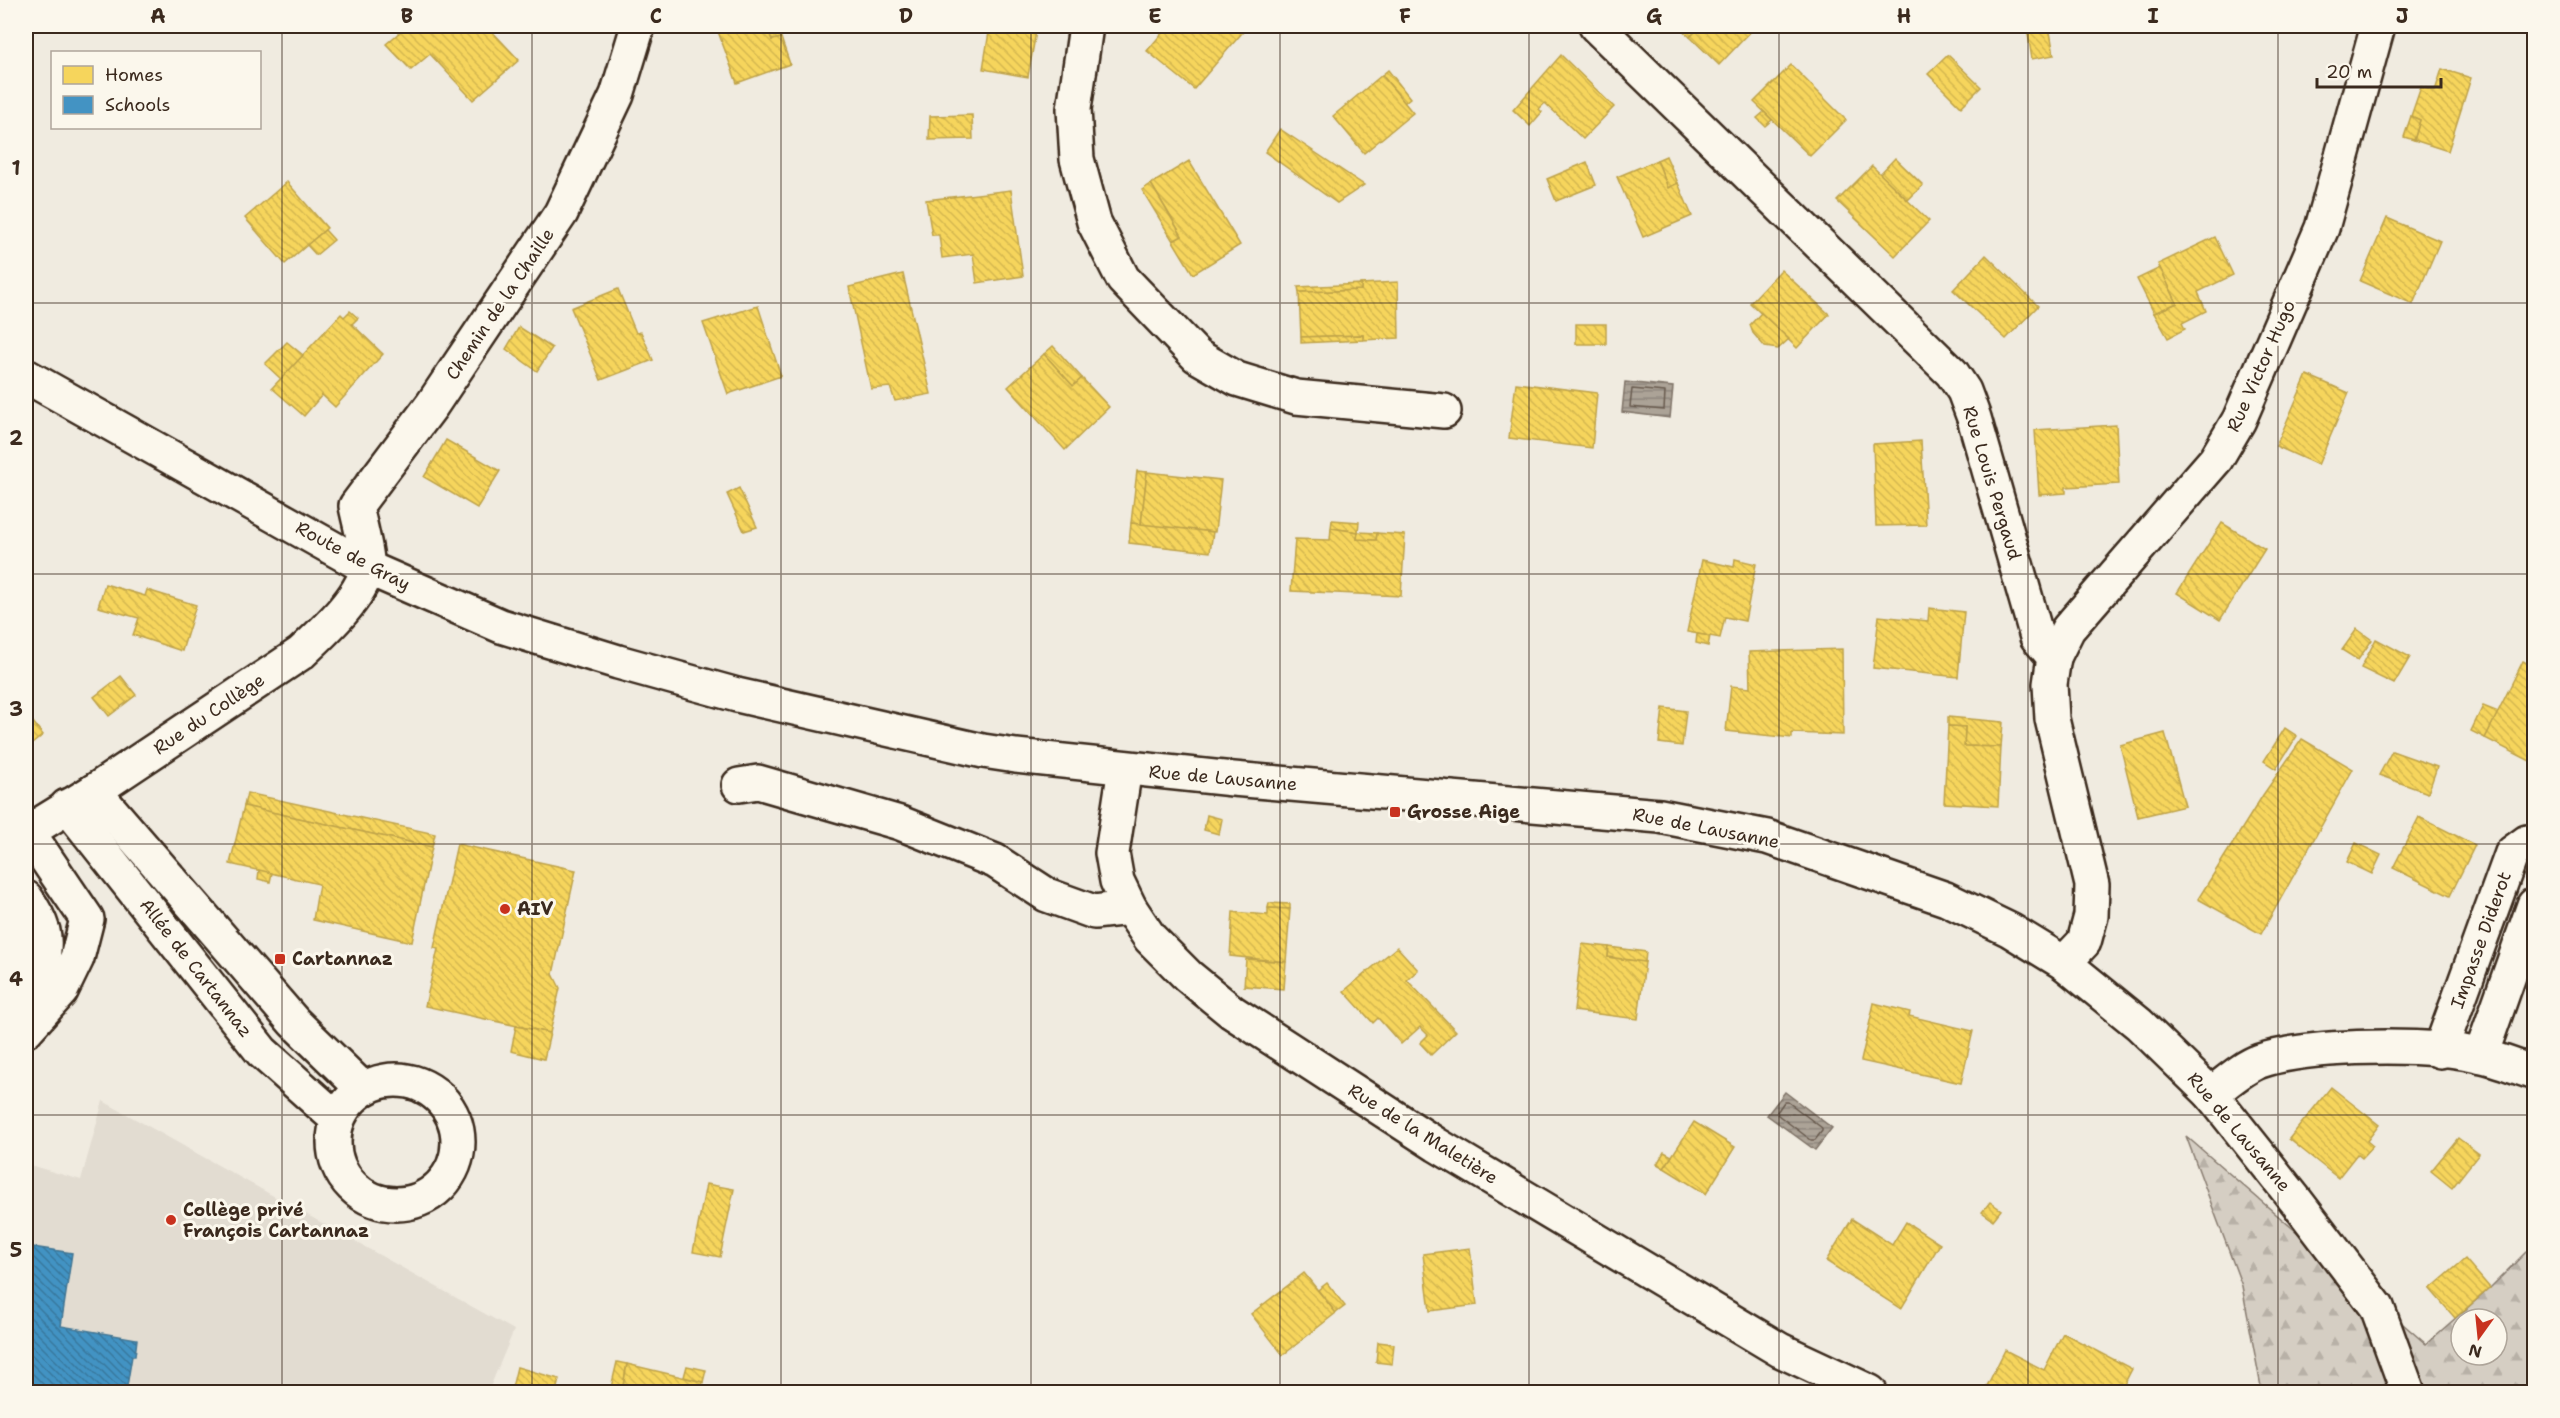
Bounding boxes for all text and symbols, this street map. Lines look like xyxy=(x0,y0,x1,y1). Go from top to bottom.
text: A xyxy=(150,3,166,29)
text: B xyxy=(401,3,413,29)
text: C xyxy=(650,3,662,29)
text: D xyxy=(899,3,913,29)
text: E xyxy=(1148,3,1162,29)
text: F xyxy=(1399,3,1411,29)
text: G xyxy=(1646,3,1662,29)
text: H xyxy=(1897,3,1911,29)
text: I xyxy=(2147,3,2159,29)
text: J xyxy=(2396,3,2409,29)
legend xyxy=(51,51,261,129)
scale bar xyxy=(2317,51,2442,89)
text: 20 m xyxy=(2326,60,2372,84)
text: Homes xyxy=(105,63,163,87)
text: Schools xyxy=(105,93,171,117)
text: 1 xyxy=(11,155,21,181)
street label: Chemin de la Chaille xyxy=(440,223,560,385)
street label: Rue Victor Hugo xyxy=(2221,296,2301,436)
street label: Rue Louis Pergaud xyxy=(1957,403,2027,563)
text: 2 xyxy=(9,425,23,451)
street label: Route de Gray xyxy=(291,516,415,596)
street label: Rue du Collège xyxy=(149,668,269,760)
text: 3 xyxy=(9,696,23,722)
street label: Rue de Lausanne xyxy=(1148,760,1298,796)
place label: Grosse Aige xyxy=(1407,800,1520,824)
street label: Rue de Lausanne xyxy=(1631,802,1781,854)
marker: Grosse Aige xyxy=(1388,805,1402,819)
street label: Impasse Diderot xyxy=(2445,868,2517,1012)
street label: Allée de Cartannaz xyxy=(134,894,258,1042)
place label: AIV xyxy=(517,897,554,921)
marker: AIV xyxy=(498,902,512,916)
place label: Cartannaz xyxy=(292,947,393,971)
marker: Cartannaz xyxy=(273,952,287,966)
text: 4 xyxy=(9,966,23,992)
street label: Rue de Lausanne xyxy=(2182,1067,2296,1197)
street label: Rue de la Maletière xyxy=(1344,1078,1502,1190)
place label: Collège privé François Cartannaz xyxy=(183,1198,369,1243)
marker: Collège privé François Cartannaz xyxy=(164,1213,178,1227)
text: 5 xyxy=(10,1237,22,1263)
north arrow xyxy=(2449,1307,2509,1367)
text: N xyxy=(2466,1339,2484,1363)

